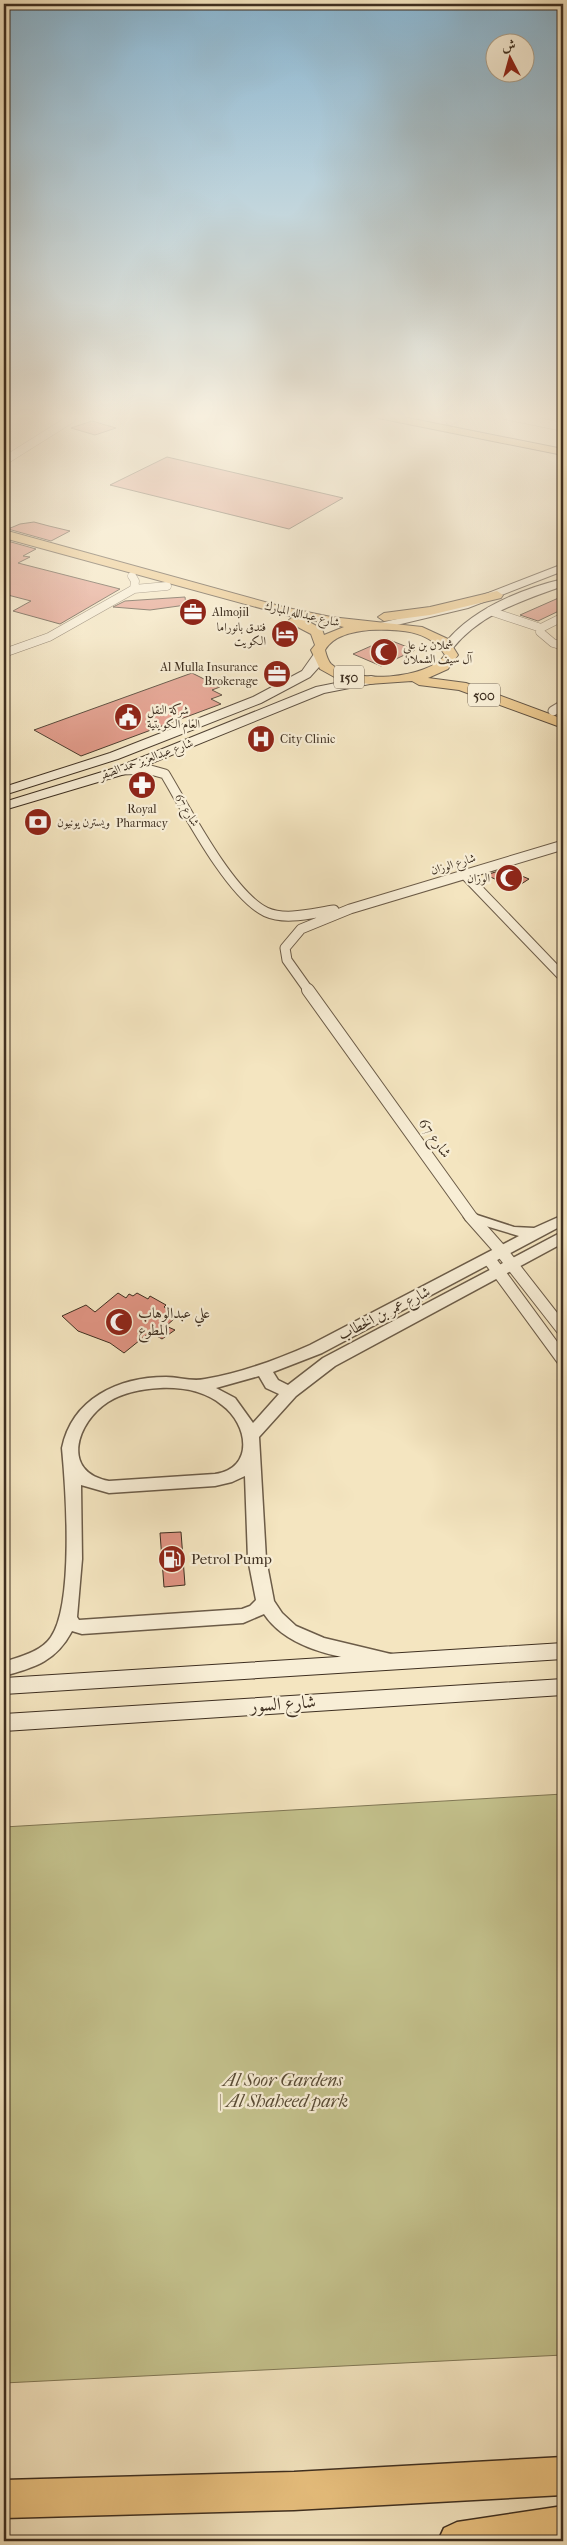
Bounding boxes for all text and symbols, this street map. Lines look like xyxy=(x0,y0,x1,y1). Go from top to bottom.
north arrow xyxy=(484,32,534,82)
text: ش xyxy=(501,36,517,55)
office icon: Almojil xyxy=(178,597,208,627)
street label: شارع عبدالله المبارك xyxy=(262,599,341,633)
place label: Almojil xyxy=(211,605,250,619)
hotel icon: فندق بانوراما الكويت xyxy=(270,619,300,649)
place label: فندق بانوراما الكويت xyxy=(217,620,266,649)
mosque icon: شملان بن علي آل سيف الشملان xyxy=(369,637,399,667)
place label: شملان بن علي آل سيف الشملان xyxy=(403,638,473,666)
office icon: Al Mulla Insurance Brokerage xyxy=(262,659,292,689)
place label: Al Mulla Insurance Brokerage xyxy=(159,660,258,688)
road number: 150 xyxy=(334,666,364,689)
road number: 500 xyxy=(468,684,500,706)
public building icon: شركة النقل العام الكويتية xyxy=(113,702,143,732)
place label: شركة النقل العام الكويتية xyxy=(147,702,201,735)
hospital icon: City Clinic xyxy=(246,724,276,754)
place label: City Clinic xyxy=(280,732,335,746)
street label: شارع عبدالعزيز حمد الصقر xyxy=(95,735,197,787)
pharmacy icon: Royal Pharmacy xyxy=(127,770,157,800)
street label: شارع 67 xyxy=(168,791,202,831)
place label: Royal Pharmacy xyxy=(116,802,169,830)
bank icon: ويسترن يونيون xyxy=(23,807,53,837)
place label: ويسترن يونيون xyxy=(57,815,110,830)
street label: شارع الوزان xyxy=(429,850,477,878)
mosque icon: الوزان xyxy=(494,863,524,893)
place label: الوزان xyxy=(467,871,490,885)
street label: شارع 67 xyxy=(411,1115,455,1164)
street label: شارع عمر بن الخطاب xyxy=(335,1282,435,1347)
place label: علي عبدالوهاب المطوع xyxy=(138,1304,210,1343)
mosque icon: علي عبدالوهاب المطوع xyxy=(104,1307,134,1337)
fuel station icon: Petrol Pump xyxy=(157,1544,187,1574)
place label: Petrol Pump xyxy=(191,1550,272,1568)
street label: شارع السور xyxy=(247,1691,317,1721)
park label: Al Soor Gardens | Al Shaheed park xyxy=(218,2070,348,2112)

